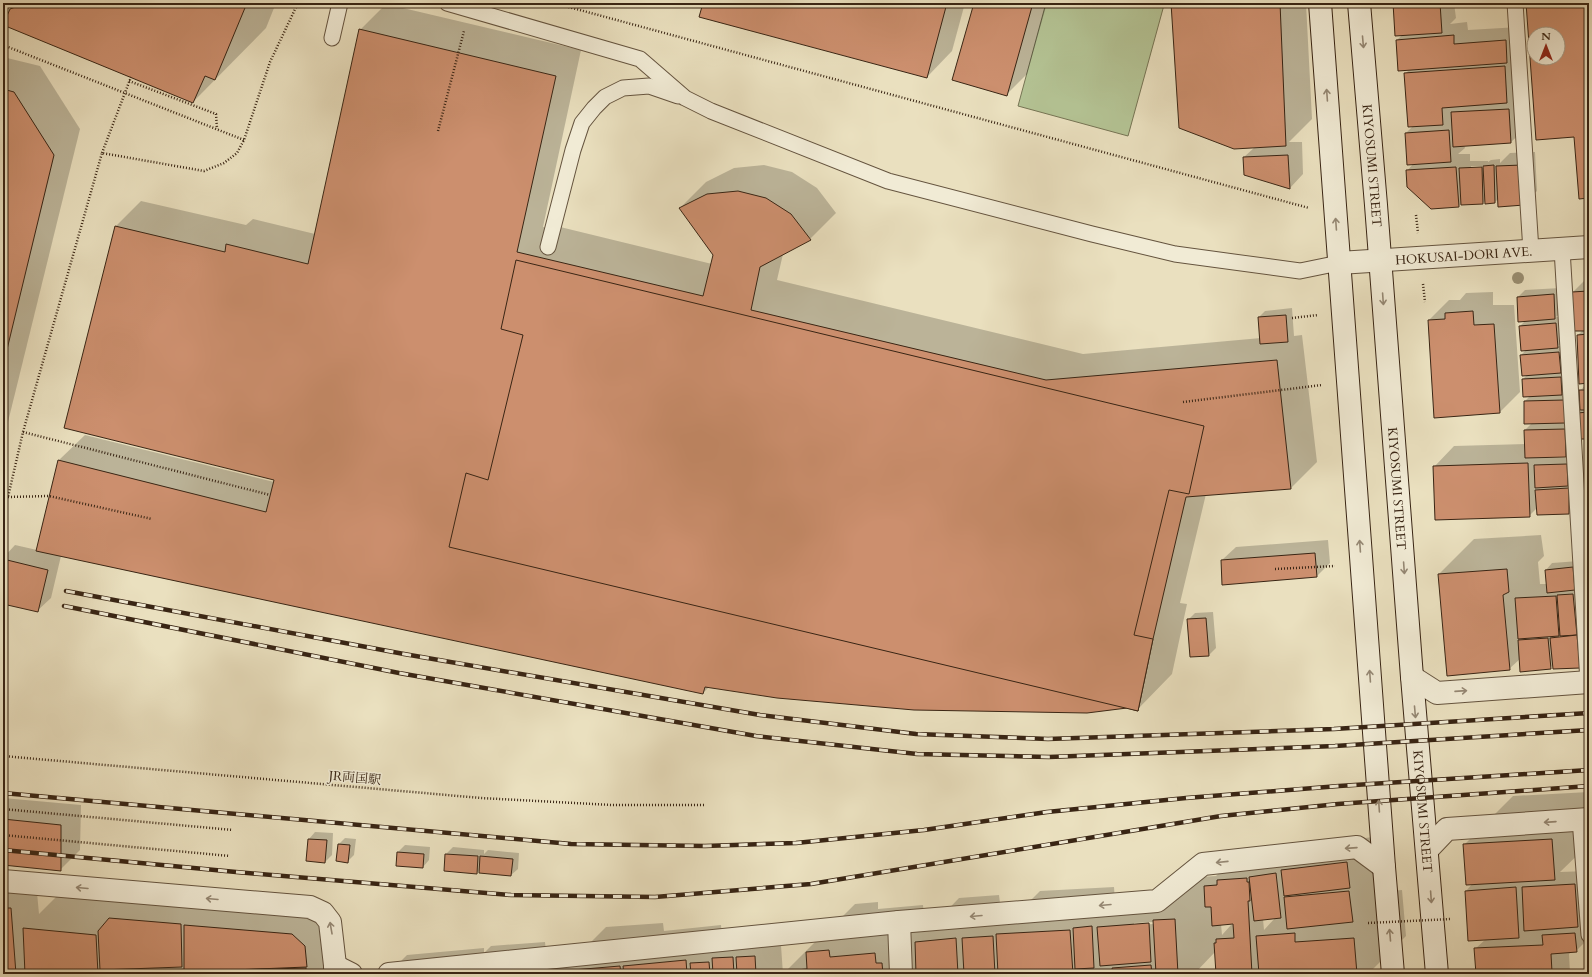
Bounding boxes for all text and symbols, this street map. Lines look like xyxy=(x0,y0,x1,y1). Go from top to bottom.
north arrow xyxy=(1526,26,1566,66)
text: N xyxy=(1541,29,1551,44)
one-way arrow xyxy=(1359,35,1366,48)
one-way arrow xyxy=(1323,89,1330,102)
street label: KIYOSUMI STREET xyxy=(1358,103,1386,228)
one-way arrow xyxy=(1333,218,1340,231)
street label: HOKUSAI-DORI AVE. xyxy=(1395,243,1533,269)
one-way arrow xyxy=(1380,292,1387,305)
street label: KIYOSUMI STREET xyxy=(1383,426,1410,551)
one-way arrow xyxy=(1357,540,1364,553)
one-way arrow xyxy=(1400,561,1407,574)
one-way arrow xyxy=(1366,670,1373,683)
one-way arrow xyxy=(1454,688,1467,695)
one-way arrow xyxy=(1411,705,1419,718)
street label: KIYOSUMI STREET xyxy=(1408,749,1436,874)
street label: JR両国駅 xyxy=(326,767,382,789)
one-way arrow xyxy=(1376,800,1383,813)
one-way arrow xyxy=(1544,818,1557,825)
one-way arrow xyxy=(1345,845,1358,852)
one-way arrow xyxy=(1216,858,1229,866)
one-way arrow xyxy=(76,884,89,891)
one-way arrow xyxy=(1427,890,1435,903)
one-way arrow xyxy=(206,895,219,902)
one-way arrow xyxy=(1099,902,1112,909)
one-way arrow xyxy=(970,912,983,919)
one-way arrow xyxy=(326,921,334,934)
one-way arrow xyxy=(1386,929,1393,942)

